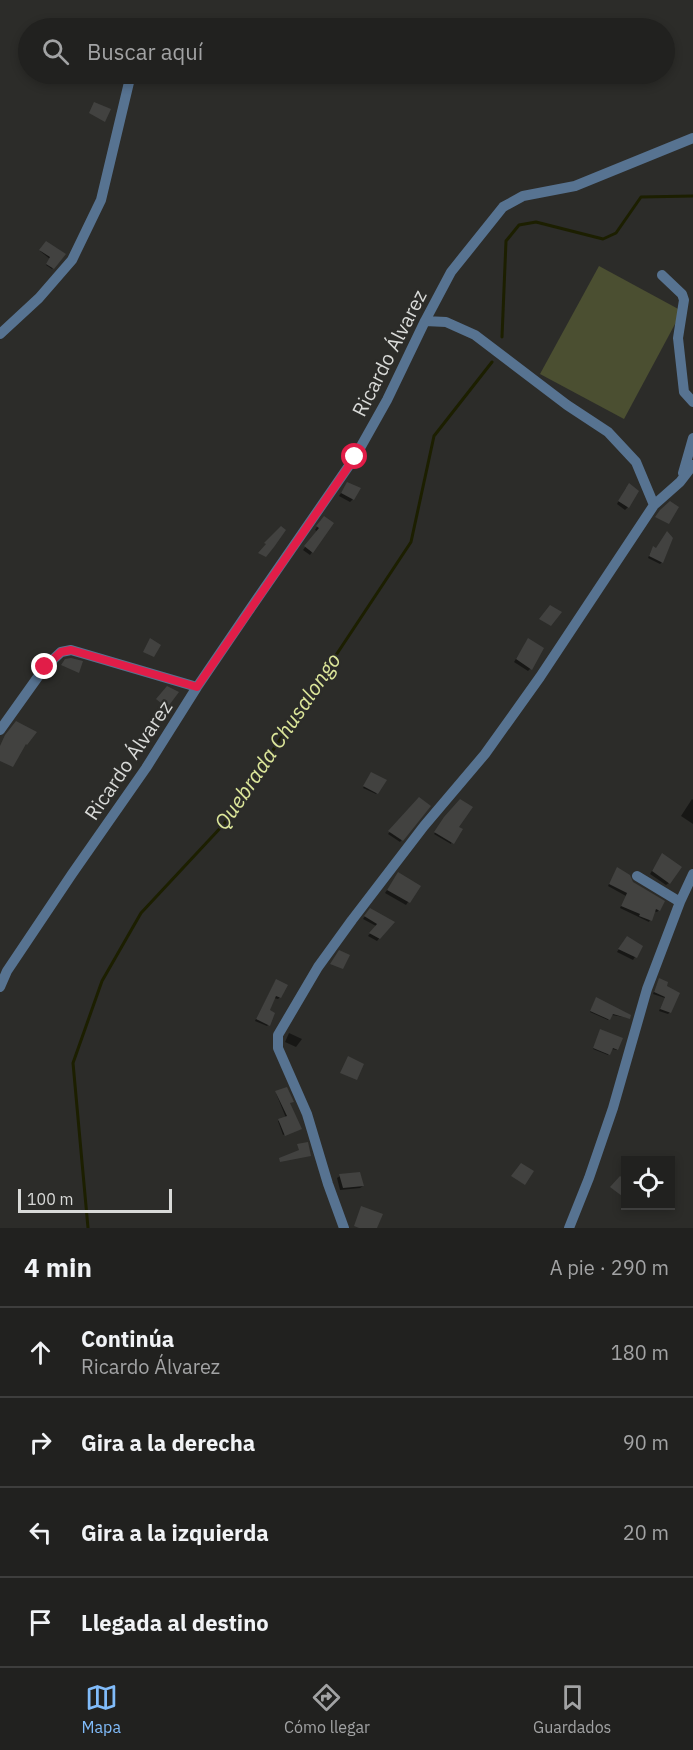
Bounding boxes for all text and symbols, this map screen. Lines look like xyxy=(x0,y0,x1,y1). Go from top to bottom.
search box xyxy=(18,18,675,84)
icon: search xyxy=(39,35,72,68)
text: Buscar aquí xyxy=(87,37,203,66)
street label: Ricardo Álvarez xyxy=(345,285,433,421)
route start xyxy=(341,443,367,469)
water label: Quebrada Chusalongo xyxy=(207,647,347,835)
route end xyxy=(31,653,57,679)
street label: Ricardo Álvarez xyxy=(78,695,178,825)
map controls xyxy=(621,1156,675,1210)
button: locate xyxy=(621,1156,675,1210)
scale bar xyxy=(18,1186,172,1214)
text: 100 m xyxy=(27,1189,74,1209)
text: 4 min xyxy=(24,1250,92,1284)
text: A pie · 290 m xyxy=(550,1254,669,1281)
text: Continúa xyxy=(81,1324,174,1353)
icon: ahead xyxy=(24,1336,57,1369)
text: 180 m xyxy=(611,1339,669,1366)
text: Ricardo Álvarez xyxy=(81,1353,220,1380)
icon: right xyxy=(24,1426,57,1459)
text: Gira a la derecha xyxy=(81,1428,255,1457)
text: 90 m xyxy=(623,1429,669,1456)
icon: left xyxy=(24,1516,57,1549)
text: Gira a la izquierda xyxy=(81,1518,269,1547)
text: 20 m xyxy=(623,1519,669,1546)
icon: arrive xyxy=(24,1606,57,1639)
text: Llegada al destino xyxy=(81,1608,269,1637)
tab: Mapa xyxy=(82,1681,121,1737)
tab: Cómo llegar xyxy=(284,1681,370,1737)
tab: Guardados xyxy=(533,1681,611,1737)

